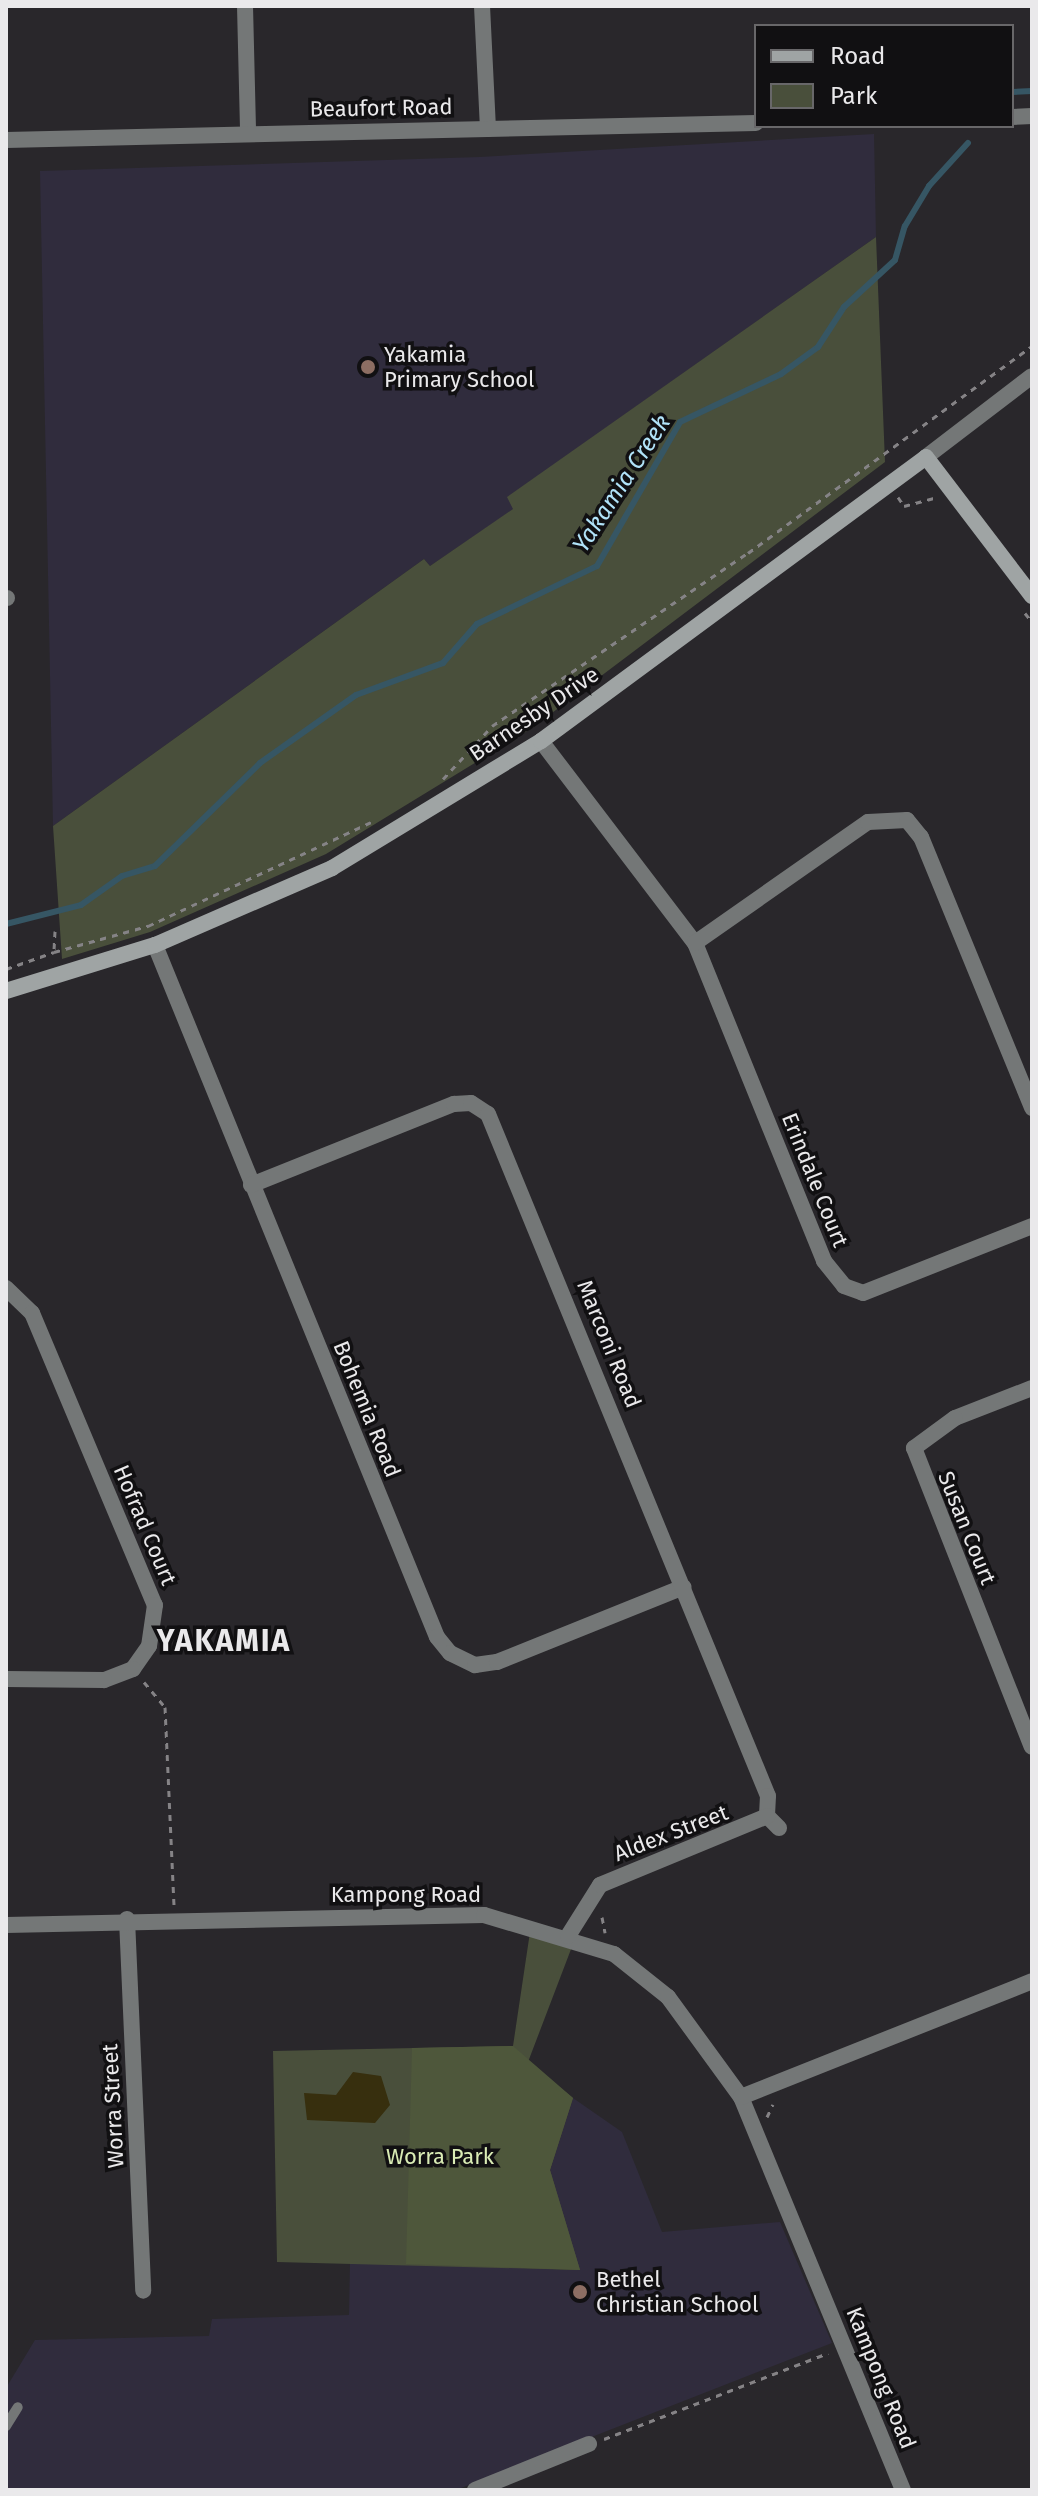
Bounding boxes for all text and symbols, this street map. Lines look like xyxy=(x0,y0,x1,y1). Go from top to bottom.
legend xyxy=(754,24,1014,128)
text: Road xyxy=(830,42,885,70)
text: Park xyxy=(830,82,877,110)
street label: Beaufort Road xyxy=(309,94,453,122)
place label: Yakamia Primary School xyxy=(384,341,535,392)
marker: Yakamia Primary School xyxy=(359,358,377,376)
water label: Yakamia Creek xyxy=(567,410,677,558)
street label: Barnesby Drive xyxy=(464,661,604,767)
street label: Erindale Court xyxy=(776,1109,854,1251)
street label: Marconi Road xyxy=(571,1276,647,1412)
street label: Bohemia Road xyxy=(328,1337,406,1481)
street label: Hofrad Court xyxy=(108,1461,182,1589)
street label: Susan Court xyxy=(932,1468,1002,1588)
district label: YAKAMIA xyxy=(157,1623,291,1659)
street label: Aldex Street xyxy=(610,1799,732,1867)
street label: Kampong Road xyxy=(331,1882,481,1908)
street label: Worra Street xyxy=(97,2043,129,2169)
park label: Worra Park xyxy=(386,2144,494,2170)
place label: Bethel Christian School xyxy=(596,2266,758,2318)
marker: Bethel Christian School xyxy=(571,2283,589,2301)
street label: Kampong Road xyxy=(841,2303,921,2453)

